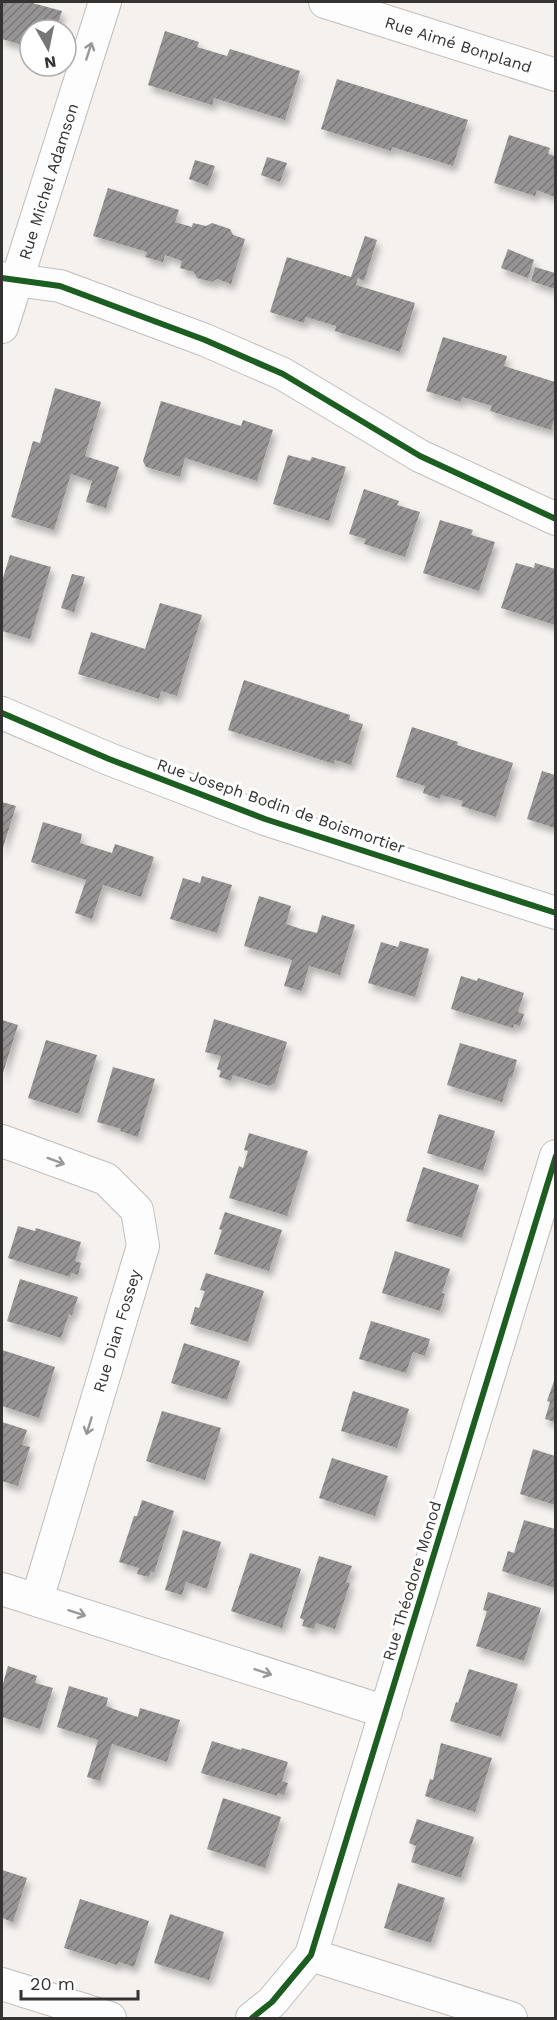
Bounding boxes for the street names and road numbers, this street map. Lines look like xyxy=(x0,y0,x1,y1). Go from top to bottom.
street label: Rue Aimé Bonpland xyxy=(383,12,534,76)
street label: Rue Michel Adamson xyxy=(15,101,82,262)
street label: Rue Joseph Bodin de Boismortier xyxy=(155,755,408,858)
street label: Rue Dian Fossey xyxy=(89,1267,145,1395)
street label: Rue Théodore Monod xyxy=(379,1499,445,1663)

